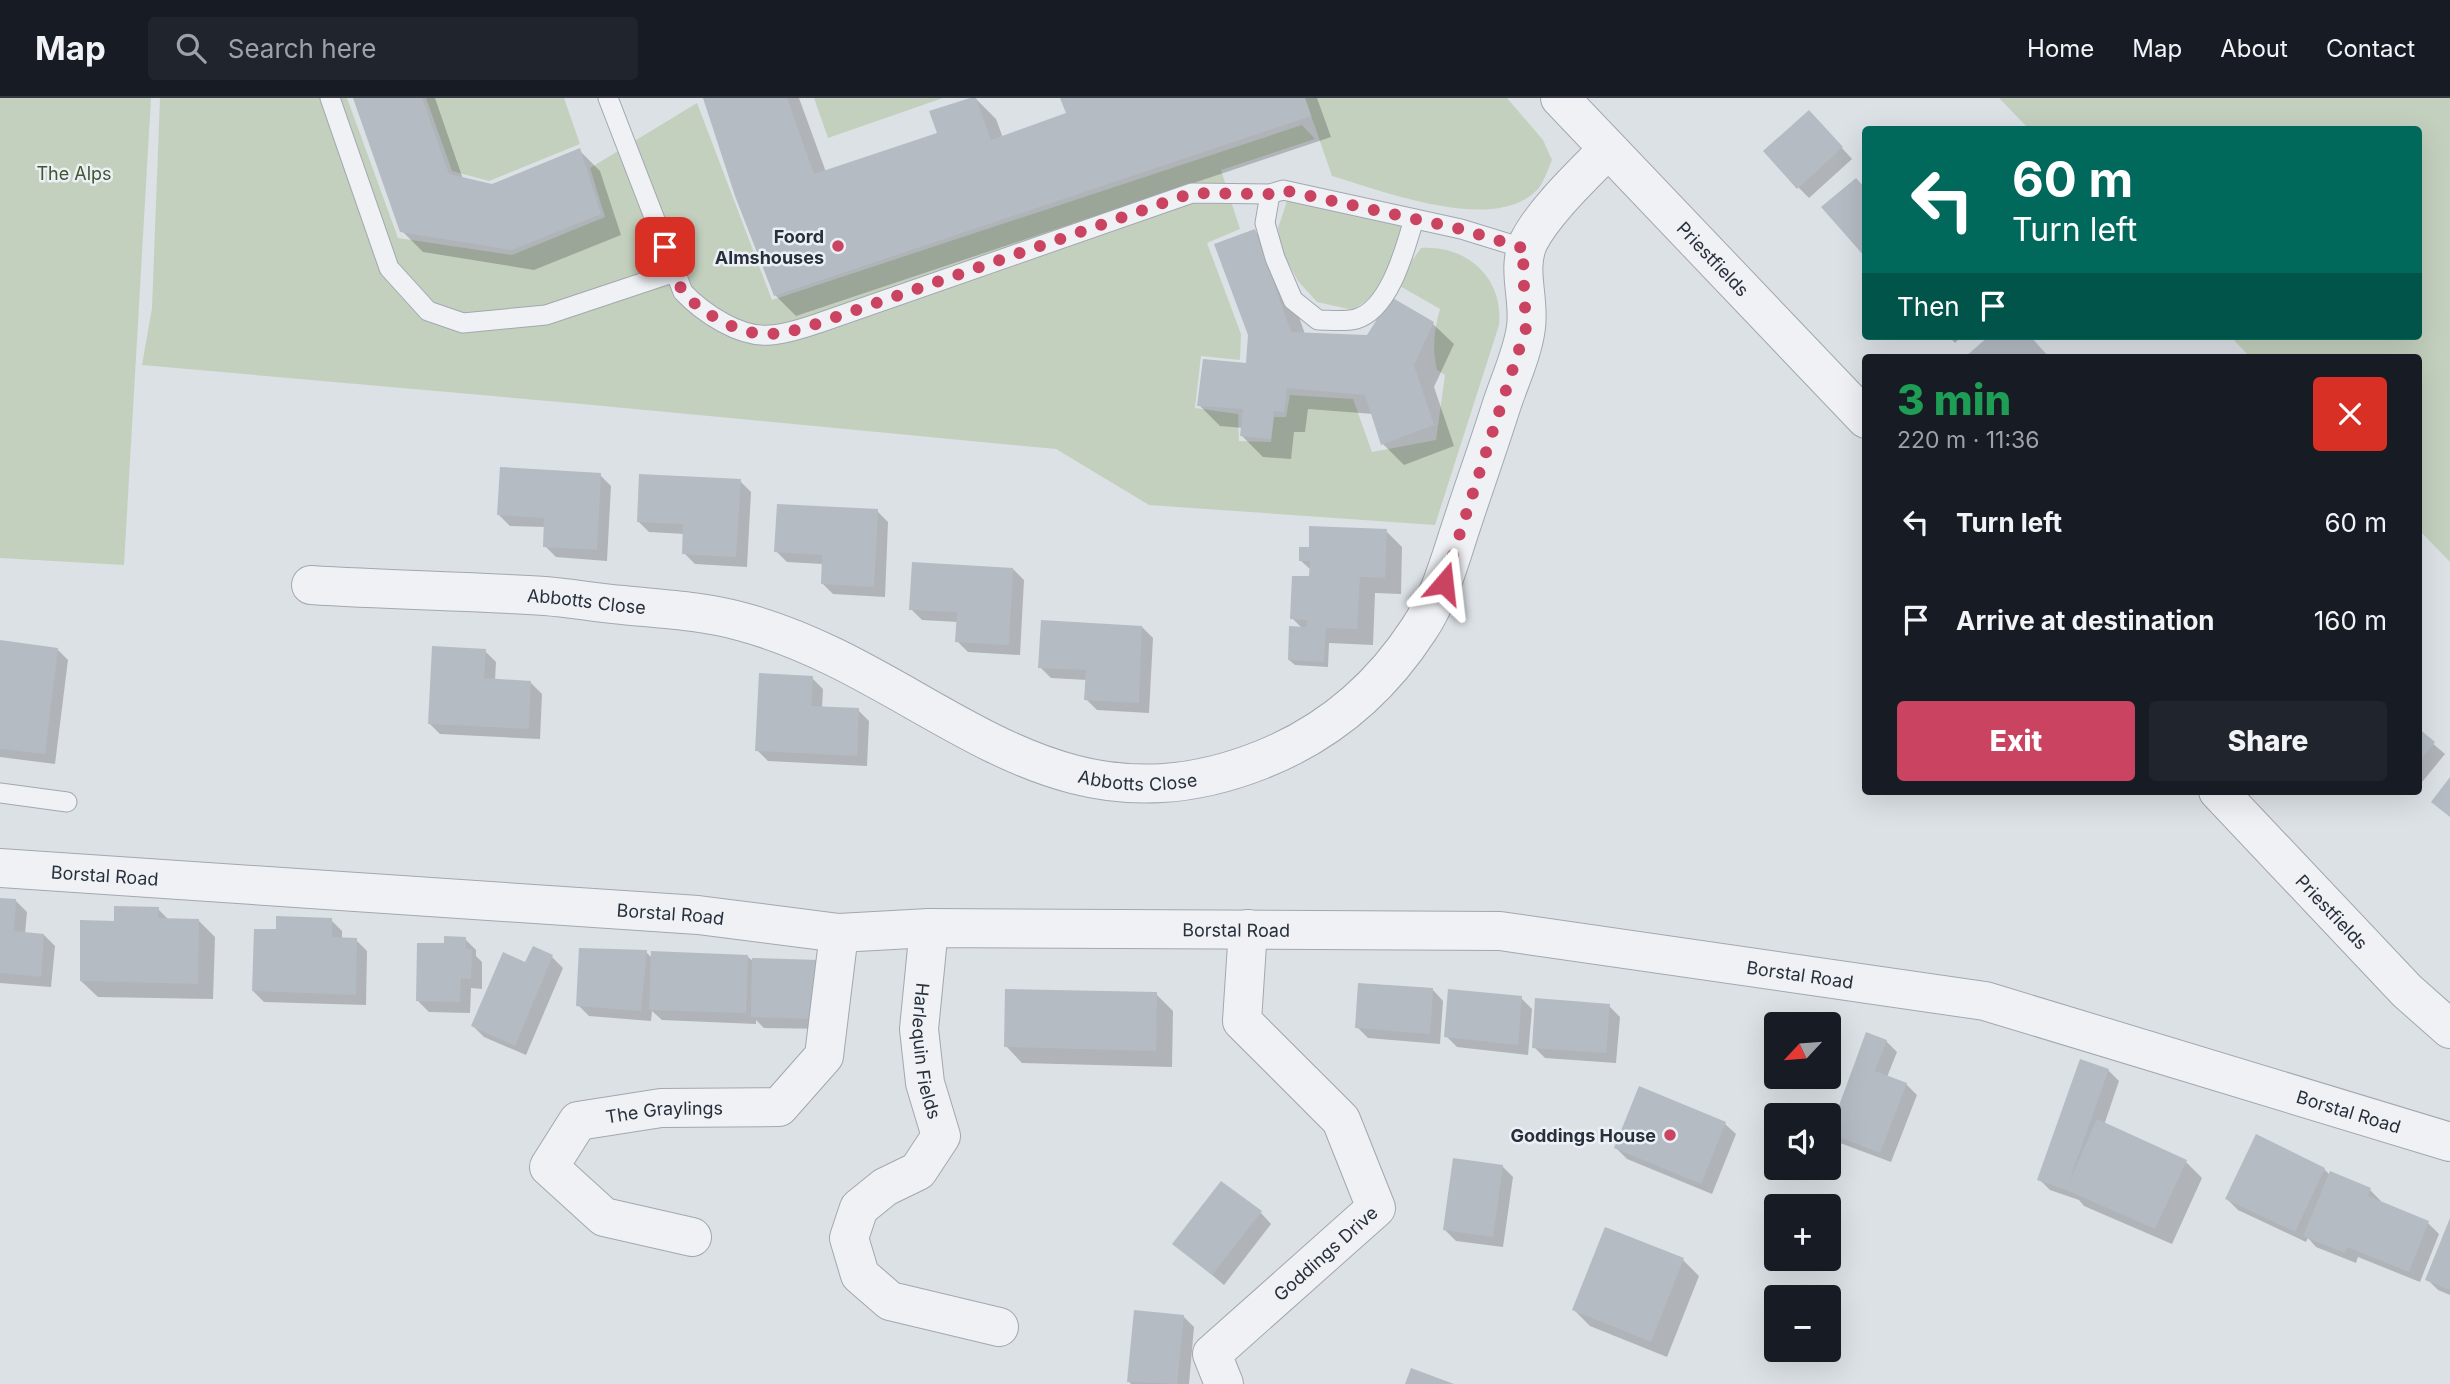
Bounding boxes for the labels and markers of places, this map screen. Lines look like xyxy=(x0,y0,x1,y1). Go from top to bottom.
pin xyxy=(635,217,695,277)
place label: Foord Almshouses xyxy=(715,226,824,268)
marker: Foord Almshouses xyxy=(830,238,846,254)
place label: Goddings House xyxy=(1510,1125,1656,1146)
marker: Goddings House xyxy=(1662,1127,1678,1143)

